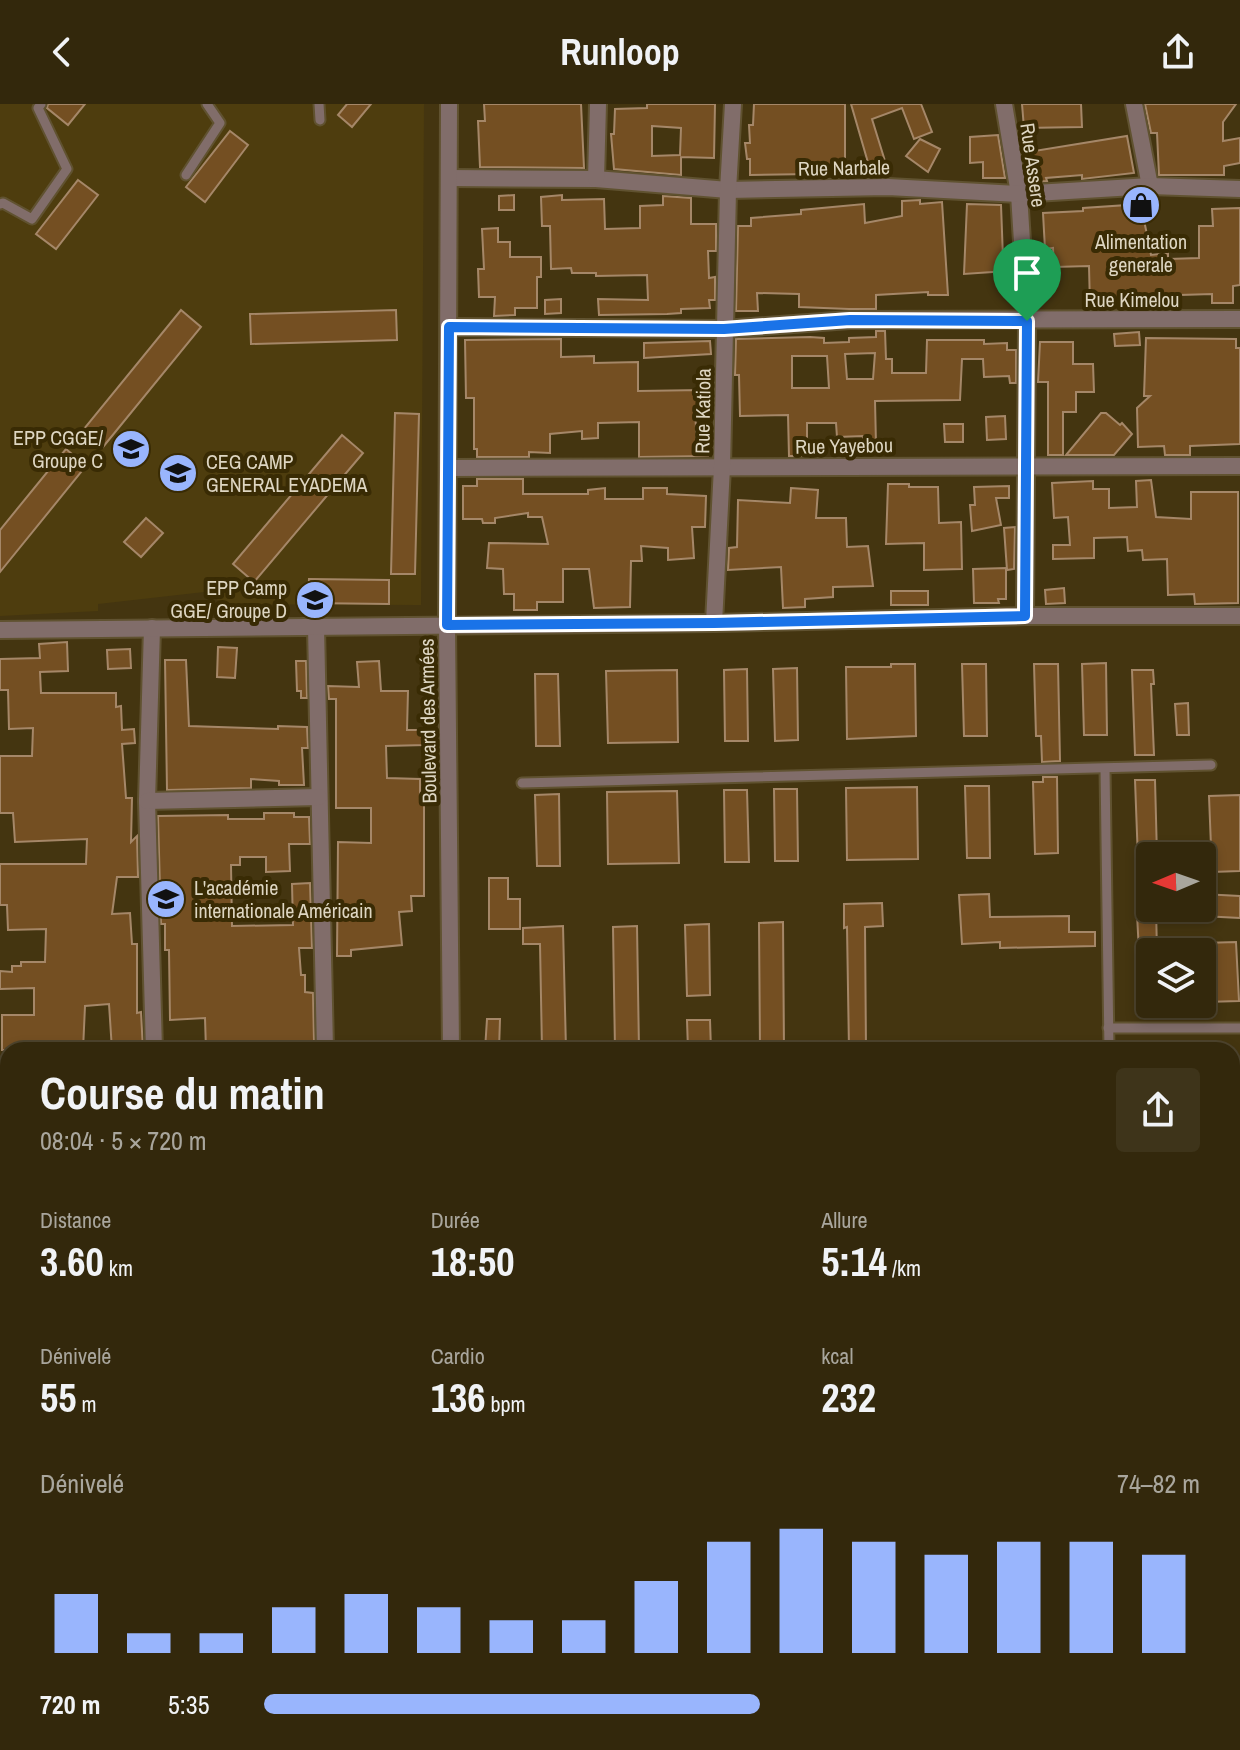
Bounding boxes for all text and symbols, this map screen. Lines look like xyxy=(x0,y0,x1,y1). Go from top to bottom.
text: Runloop xyxy=(560,28,680,76)
icon: back xyxy=(40,30,84,74)
icon: share xyxy=(1156,30,1200,74)
street label: Rue Assere xyxy=(1014,121,1053,209)
street label: Rue Narbale xyxy=(798,153,890,182)
shop icon: Alimentation generale xyxy=(1120,184,1162,226)
place label: Alimentation generale xyxy=(1094,228,1187,278)
pin xyxy=(993,239,1061,321)
icon: arrive xyxy=(1005,251,1049,295)
street label: Rue Kimelou xyxy=(1085,286,1179,313)
street label: Rue Katiola xyxy=(688,368,717,454)
place label: EPP CGGE/ Groupe C xyxy=(13,424,103,474)
school or university icon: EPP CGGE/ Groupe C xyxy=(110,428,152,470)
street label: Rue Yayebou xyxy=(795,431,893,460)
place label: CEG CAMP GENERAL EYADEMA xyxy=(206,448,367,498)
school or university icon: CEG CAMP GENERAL EYADEMA xyxy=(157,452,199,494)
place label: EPP Camp GGE/ Groupe D xyxy=(170,574,287,624)
school or university icon: EPP Camp GGE/ Groupe D xyxy=(294,579,336,621)
street label: Boulevard des Armées xyxy=(413,638,442,804)
north arrow xyxy=(1136,842,1216,922)
map controls xyxy=(1136,842,1216,1018)
place label: L'académie internationale Américain xyxy=(194,874,373,924)
school or university icon: L'académie internationale Américain xyxy=(145,878,187,920)
button: layers xyxy=(1136,938,1216,1018)
text: Course du matin xyxy=(40,1063,325,1123)
button: share xyxy=(1116,1068,1200,1152)
text: 08:04 · 5 × 720 m xyxy=(40,1123,207,1158)
text: Distance xyxy=(40,1205,111,1235)
text: Durée xyxy=(431,1205,480,1235)
text: Allure xyxy=(821,1205,867,1235)
text: 3.60 xyxy=(40,1235,104,1288)
text: 18:50 xyxy=(431,1235,515,1288)
text: 5:14 xyxy=(821,1235,887,1288)
text: km xyxy=(104,1253,133,1283)
text: /km xyxy=(887,1253,921,1283)
text: Dénivelé xyxy=(40,1341,111,1371)
text: Cardio xyxy=(431,1341,485,1371)
text: kcal xyxy=(821,1341,853,1371)
text: 55 xyxy=(40,1371,76,1424)
text: 136 xyxy=(431,1371,485,1424)
text: 232 xyxy=(821,1371,876,1424)
text: m xyxy=(76,1389,97,1419)
text: bpm xyxy=(485,1389,526,1419)
text: Dénivelé xyxy=(40,1466,124,1501)
text: 74–82 m xyxy=(1117,1466,1200,1501)
text: 720 m xyxy=(40,1687,100,1722)
text: 5:35 xyxy=(168,1687,210,1722)

